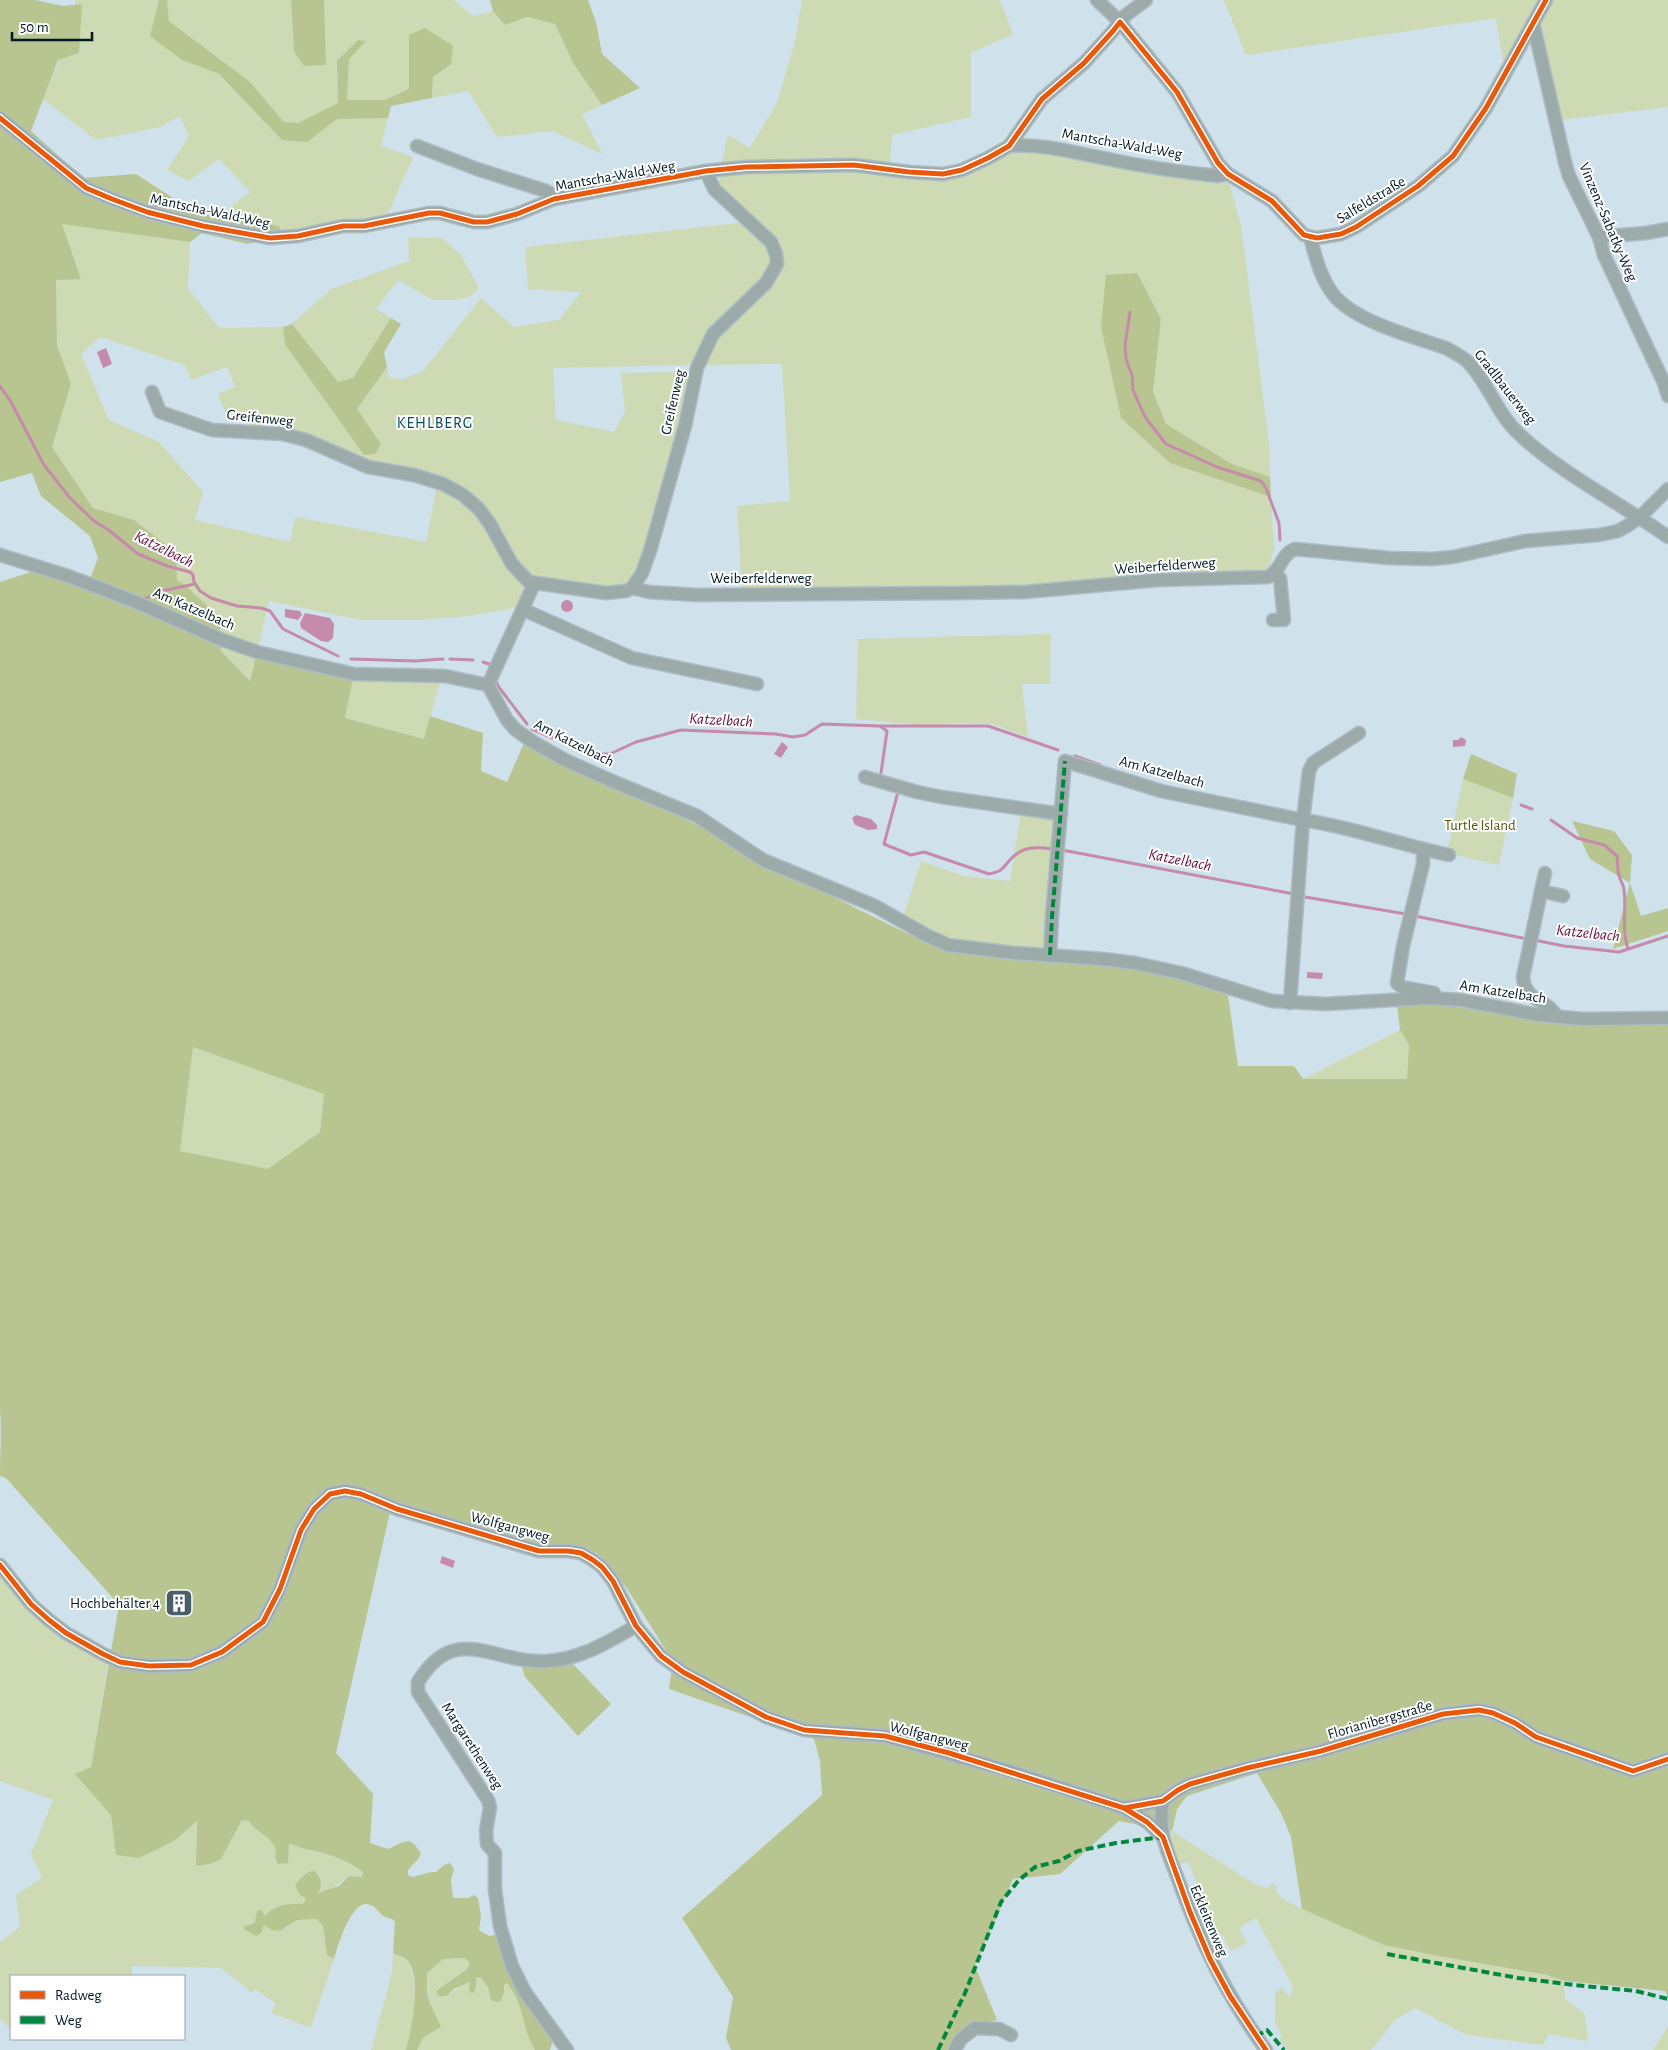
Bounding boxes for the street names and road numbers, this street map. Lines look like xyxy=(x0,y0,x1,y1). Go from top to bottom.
street label: Mantscha-Wald-Weg xyxy=(1061,126,1184,162)
street label: Mantscha-Wald-Weg xyxy=(554,158,677,194)
street label: Vinzenz-Sabatky-Weg xyxy=(1576,160,1640,284)
street label: Salfeldstraße xyxy=(1334,174,1408,226)
street label: Mantscha-Wald-Weg xyxy=(149,191,272,231)
street label: Gradlbauerweg xyxy=(1471,347,1539,428)
street label: Greifenweg xyxy=(658,367,688,436)
street label: Greifenweg xyxy=(226,407,295,429)
street label: Weiberfelderweg xyxy=(1114,555,1217,577)
street label: Weiberfelderweg xyxy=(710,571,812,586)
street label: Am Katzelbach xyxy=(151,585,237,633)
street label: Am Katzelbach xyxy=(532,716,616,770)
street label: Am Katzelbach xyxy=(1118,753,1206,791)
street label: Am Katzelbach xyxy=(1459,978,1547,1006)
street label: Wolfgangweg xyxy=(469,1509,552,1545)
street label: Florianibergstraße xyxy=(1326,1698,1434,1742)
street label: Margarethenweg xyxy=(439,1700,506,1793)
street label: Wolfgangweg xyxy=(888,1719,971,1753)
street label: Eckleitenweg xyxy=(1187,1883,1231,1960)

